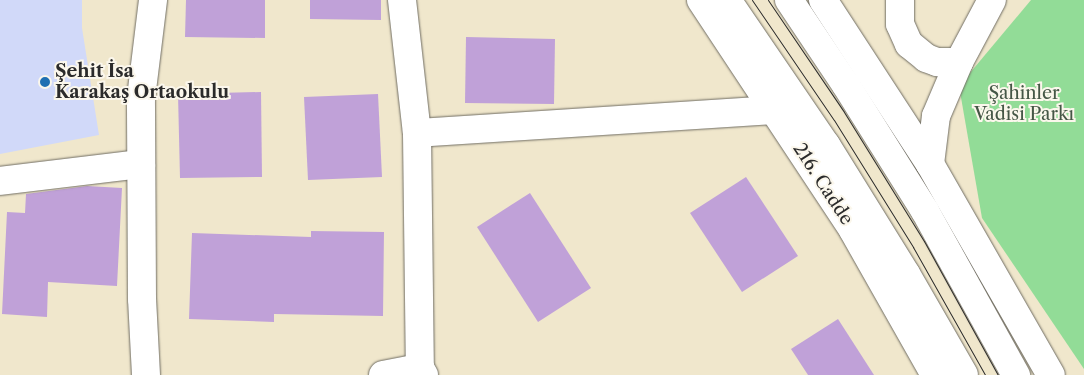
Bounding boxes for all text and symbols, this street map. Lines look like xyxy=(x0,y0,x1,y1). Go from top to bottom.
place label: Şehit İsa Karakaş Ortaokulu xyxy=(55,61,229,104)
marker: Şehit İsa Karakaş Ortaokulu xyxy=(39,76,51,88)
park label: Şahinler Vadisi Parkı xyxy=(974,83,1074,126)
street label: 216. Cadde xyxy=(789,139,857,229)

